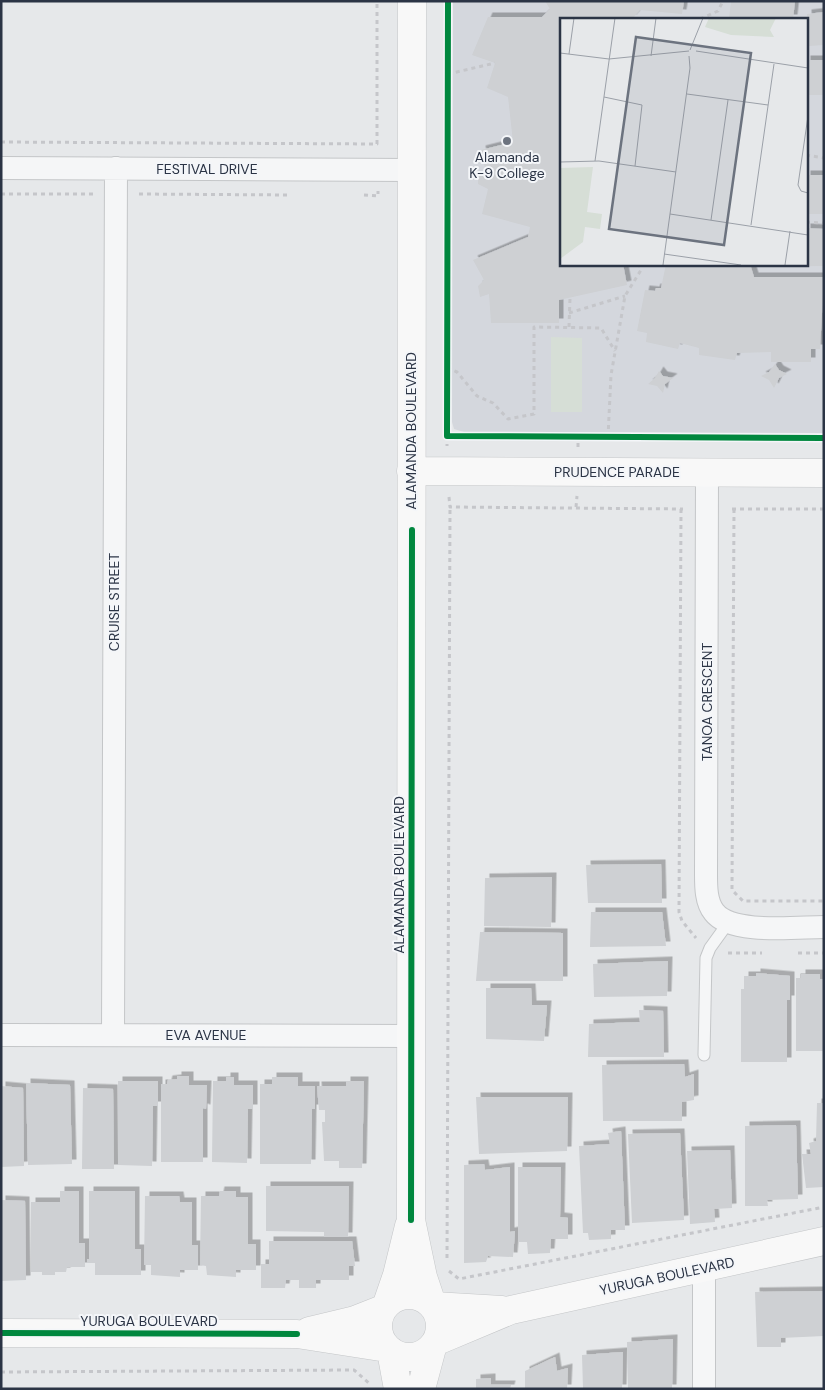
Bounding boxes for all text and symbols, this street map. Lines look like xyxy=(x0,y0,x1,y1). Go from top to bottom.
inset map xyxy=(560,18,808,265)
marker: Alamanda K-9 College xyxy=(501,135,513,147)
place label: Alamanda K-9 College xyxy=(469,148,545,182)
street label: FESTIVAL DRIVE xyxy=(156,160,258,178)
street label: ALAMANDA BOULEVARD xyxy=(402,352,420,510)
street label: PRUDENCE PARADE xyxy=(554,463,680,481)
street label: CRUISE STREET xyxy=(105,553,123,651)
street label: TANOA CRESCENT xyxy=(698,642,716,761)
street label: ALAMANDA BOULEVARD xyxy=(390,796,408,954)
street label: EVA AVENUE xyxy=(166,1026,247,1044)
street label: YURUGA BOULEVARD xyxy=(598,1253,736,1299)
street label: YURUGA BOULEVARD xyxy=(80,1312,218,1330)

